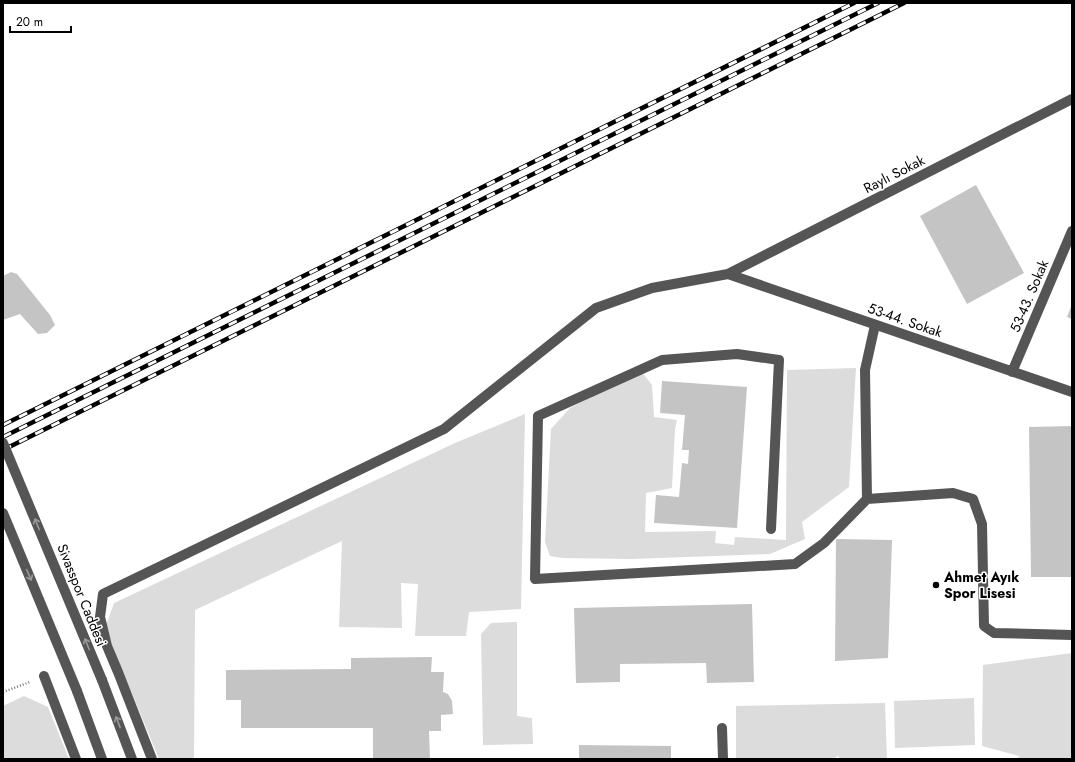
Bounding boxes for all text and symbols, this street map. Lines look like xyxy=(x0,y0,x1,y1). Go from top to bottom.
scale bar xyxy=(10,8,71,34)
text: 20 m xyxy=(16,13,43,31)
street label: Raylı Sokak xyxy=(860,150,929,198)
street label: 53-43. Sokak xyxy=(1005,256,1054,335)
street label: 53-44. Sokak xyxy=(865,298,946,342)
one-way arrow xyxy=(33,519,41,531)
street label: Sivasspor Caddesi xyxy=(52,541,112,649)
place label: Ahmet Ayık Spor Lisesi xyxy=(943,567,1019,603)
one-way arrow xyxy=(25,568,33,580)
marker: Ahmet Ayık Spor Lisesi xyxy=(931,580,941,590)
one-way arrow xyxy=(83,639,90,651)
one-way arrow xyxy=(113,717,121,729)

